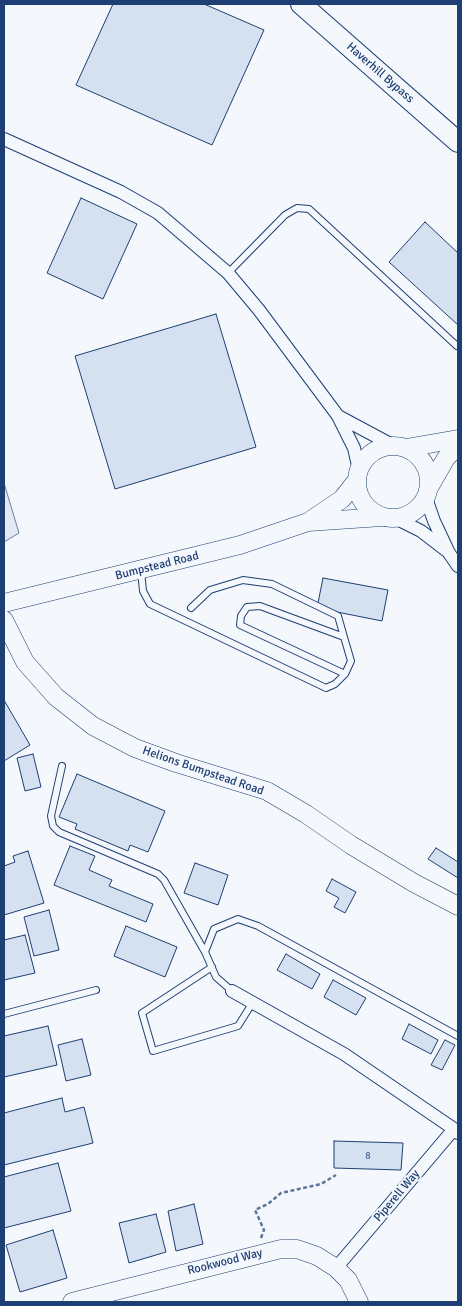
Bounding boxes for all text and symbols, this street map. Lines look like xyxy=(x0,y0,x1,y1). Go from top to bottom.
street label: Haverhill Bypass xyxy=(343,40,417,106)
street label: Bumpstead Road xyxy=(114,549,200,583)
street label: Helions Bumpstead Road xyxy=(140,743,266,799)
house number: 8 xyxy=(365,1150,371,1162)
street label: Piperell Way xyxy=(371,1167,423,1225)
street label: Rookwood Way xyxy=(186,1246,264,1278)

